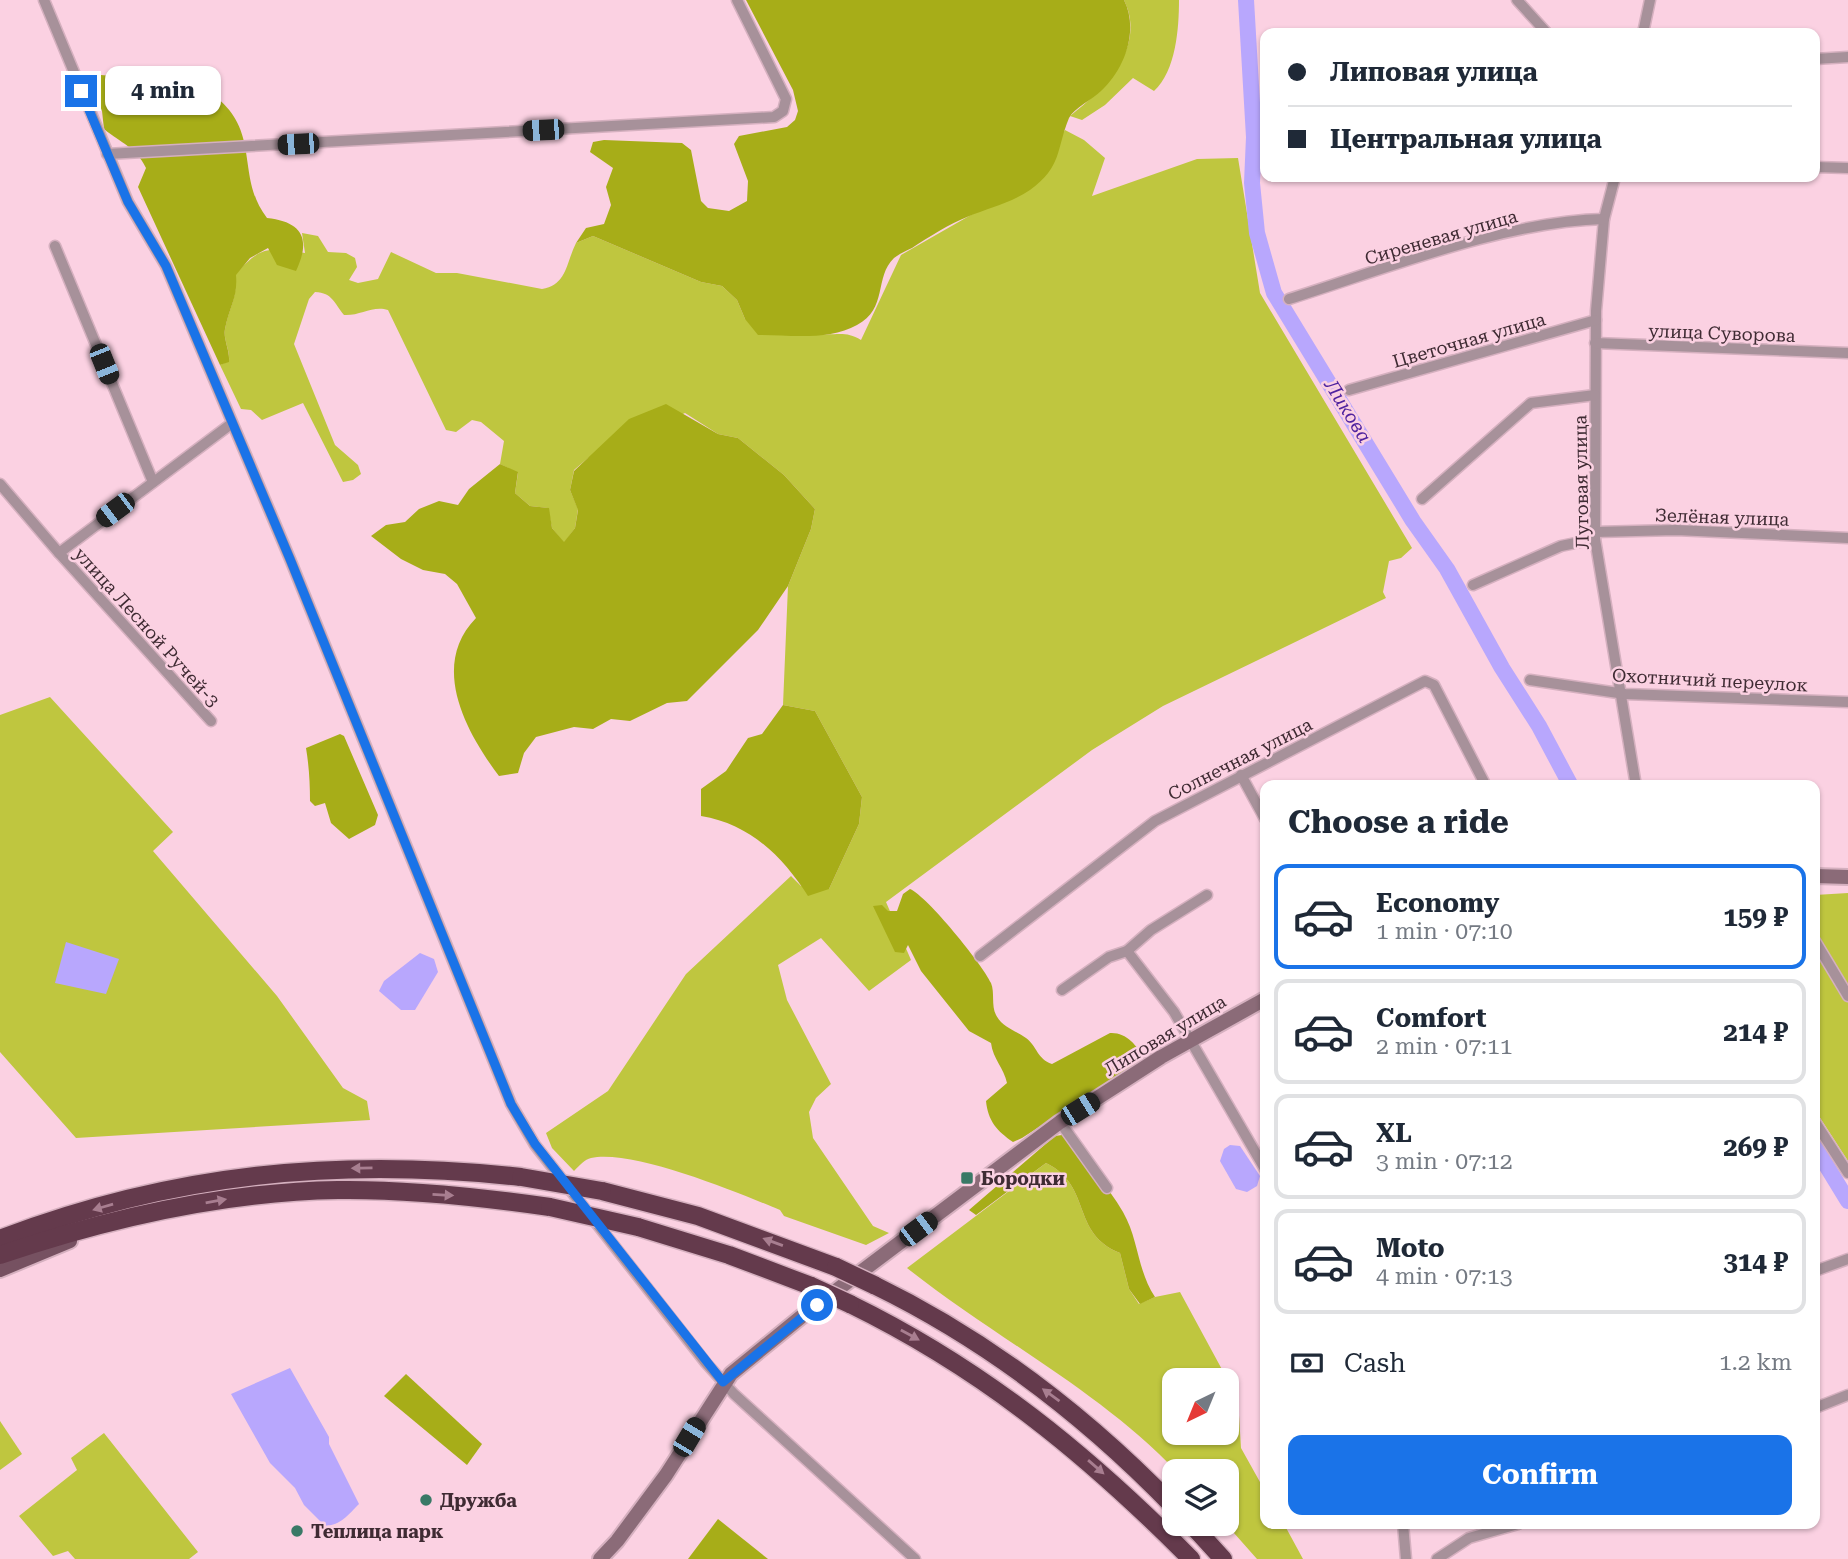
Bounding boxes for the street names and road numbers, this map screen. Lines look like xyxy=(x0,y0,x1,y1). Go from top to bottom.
street label: Сиреневая улица xyxy=(1362,205,1520,269)
street label: Цветочная улица xyxy=(1390,308,1548,372)
street label: улица Суворова xyxy=(1648,320,1796,346)
street label: Луговая улица xyxy=(1569,414,1593,549)
street label: Зелёная улица xyxy=(1654,504,1790,530)
street label: улица Лесной Ручей-3 xyxy=(70,543,224,711)
street label: Охотничий переулок xyxy=(1611,664,1809,696)
street label: Солнечная улица xyxy=(1164,713,1316,804)
street label: Липовая улица xyxy=(1100,990,1230,1080)

